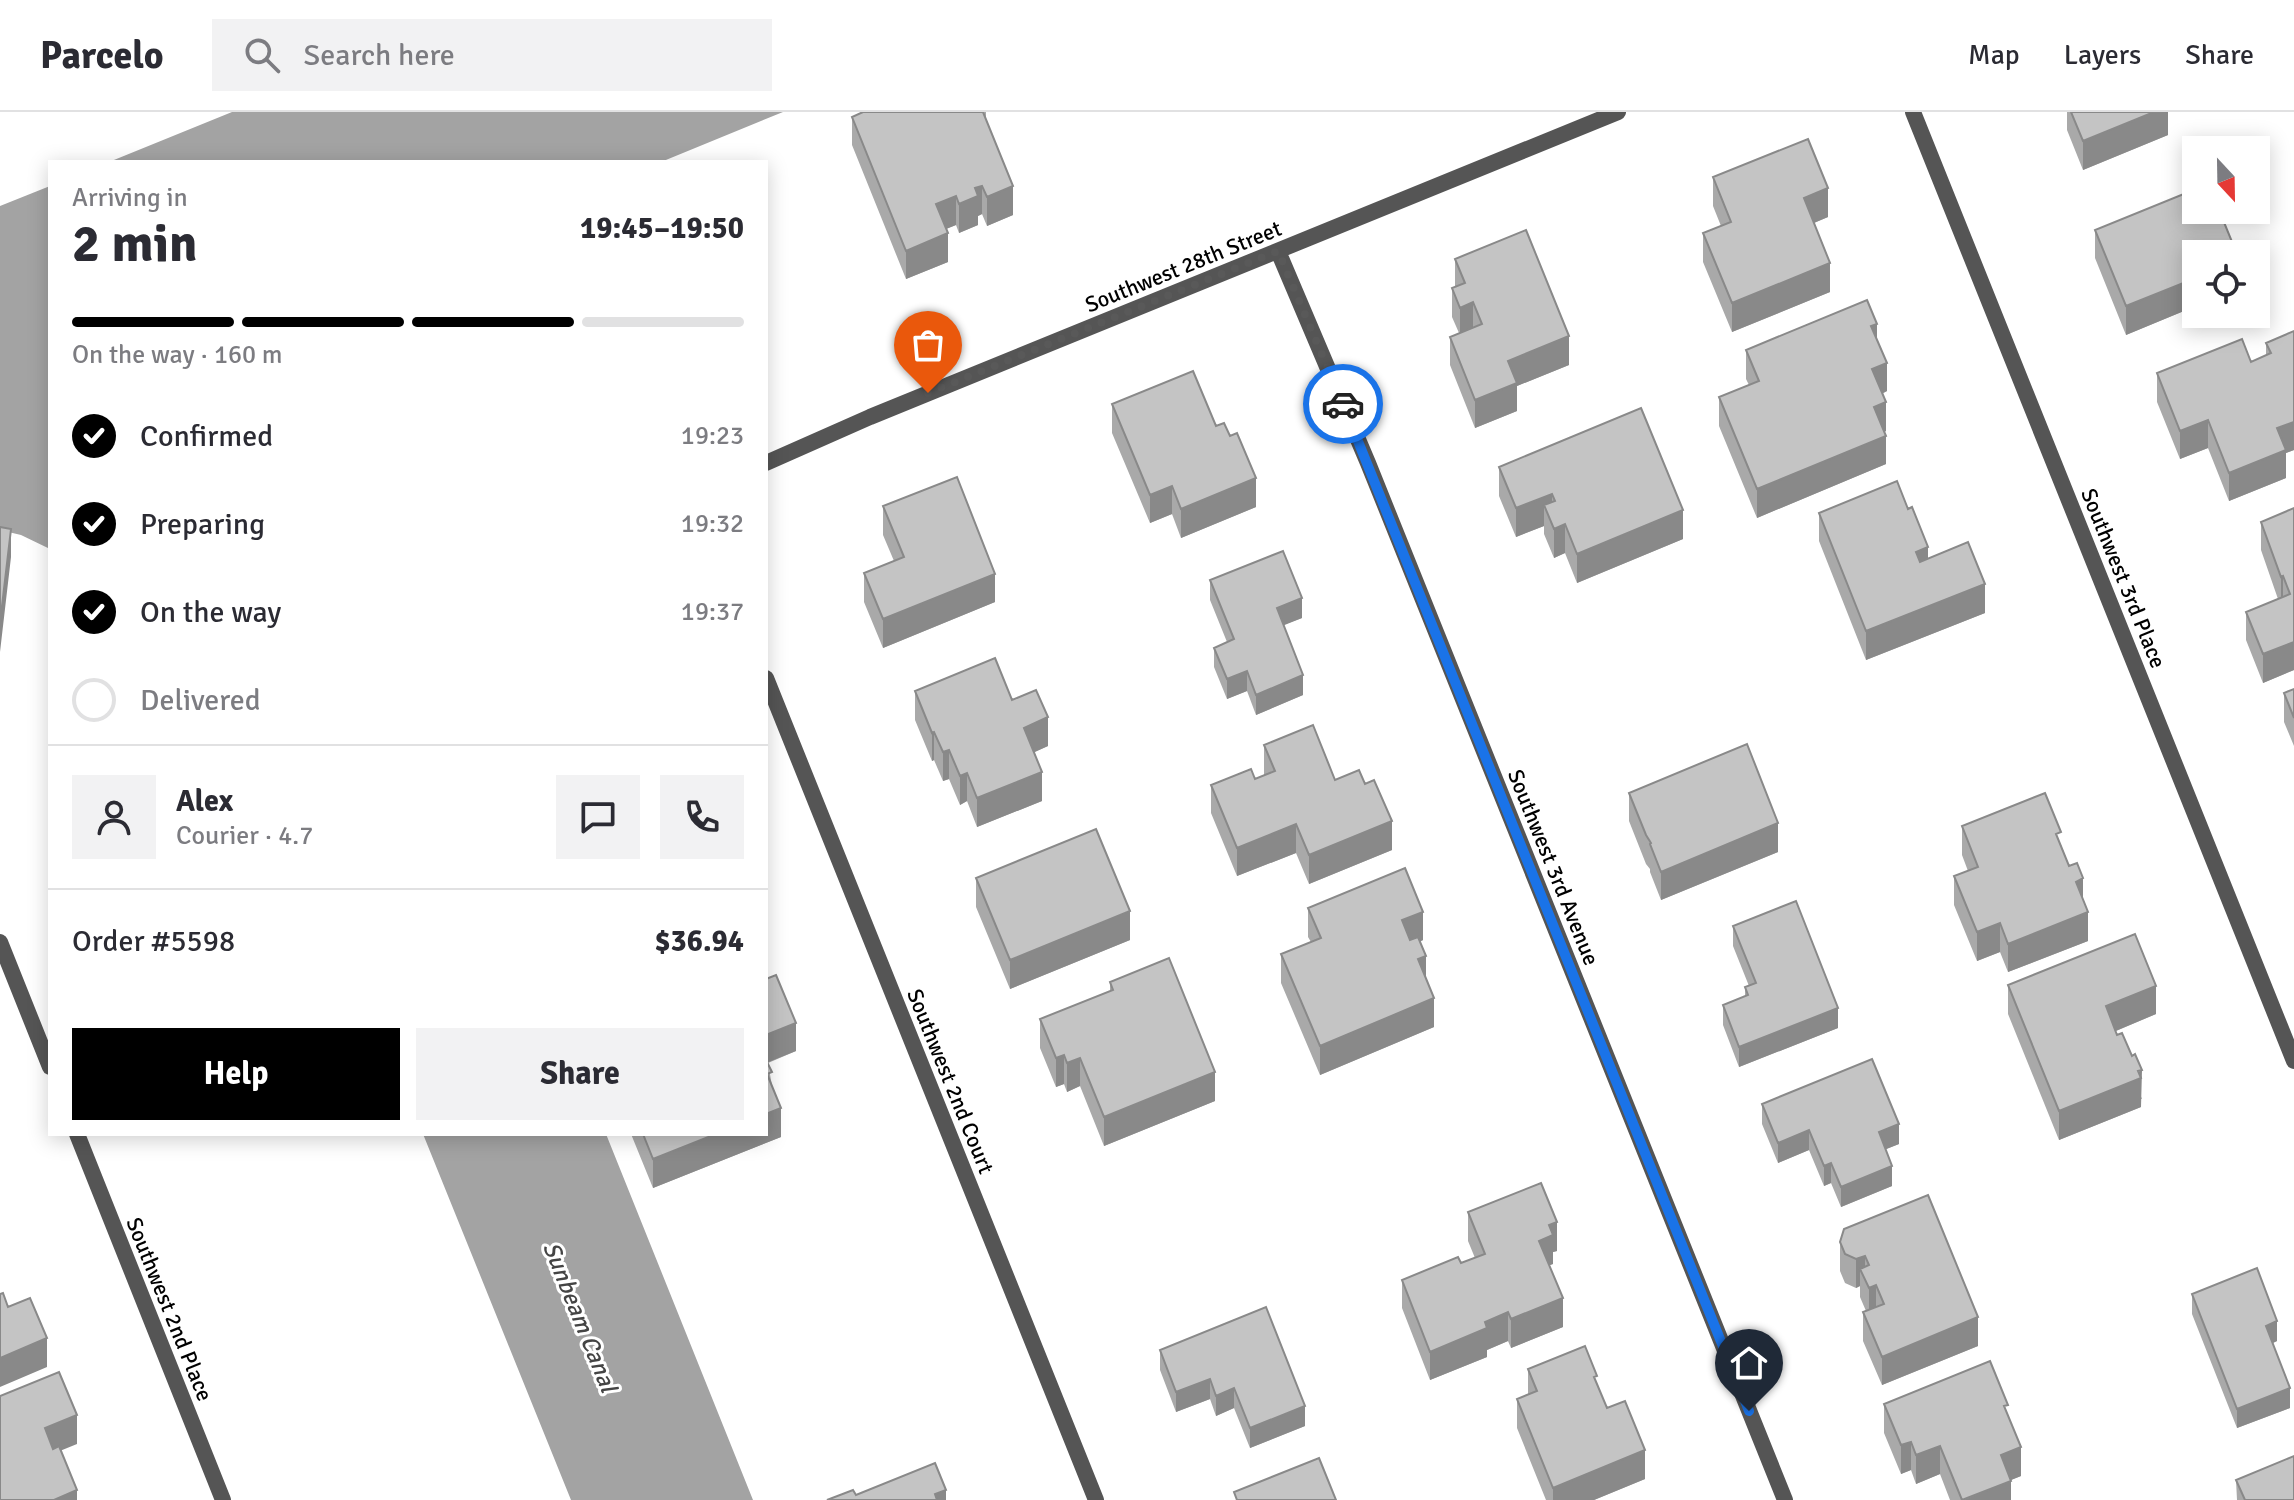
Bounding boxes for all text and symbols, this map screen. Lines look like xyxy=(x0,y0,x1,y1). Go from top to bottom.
search box xyxy=(212,19,772,91)
text: Parcelo xyxy=(40,32,164,79)
icon: search xyxy=(240,33,284,77)
text: Search here xyxy=(304,37,455,74)
text: Map xyxy=(1968,38,2020,72)
text: Layers xyxy=(2064,38,2141,72)
text: Share xyxy=(2185,38,2254,72)
north arrow xyxy=(2182,136,2270,224)
map controls xyxy=(2182,136,2270,328)
text: Arriving in xyxy=(72,182,188,214)
text: 19:45–19:50 xyxy=(580,210,744,247)
text: 2 min xyxy=(72,212,198,276)
street label: Southwest 28th Street xyxy=(1081,215,1286,318)
button: locate xyxy=(2182,240,2270,328)
pin xyxy=(894,311,962,393)
icon: bag xyxy=(906,323,950,367)
text: On the way · 160 m xyxy=(72,339,282,371)
courier xyxy=(1303,364,1383,444)
icon: car xyxy=(1321,382,1365,426)
icon: check xyxy=(72,414,116,458)
text: Confirmed xyxy=(140,418,273,455)
text: 19:23 xyxy=(681,420,744,452)
street label: Southwest 3rd Place xyxy=(2075,484,2172,672)
icon: check xyxy=(72,502,116,546)
text: Preparing xyxy=(140,506,265,543)
text: 19:32 xyxy=(681,508,744,540)
icon: check xyxy=(72,590,116,634)
text: On the way xyxy=(140,594,281,631)
text: 19:37 xyxy=(681,596,744,628)
text: Delivered xyxy=(140,682,261,719)
street label: Southwest 3rd Avenue xyxy=(1502,765,1605,969)
button: person xyxy=(72,775,156,859)
button: chat xyxy=(556,775,640,859)
button: phone xyxy=(660,775,744,859)
text: Alex xyxy=(176,783,233,820)
text: Courier · 4.7 xyxy=(176,820,313,852)
text: Order #5598 xyxy=(72,923,235,960)
text: $36.94 xyxy=(654,923,744,960)
street label: Southwest 2nd Court xyxy=(901,985,1000,1178)
button: Help xyxy=(72,1028,400,1120)
button: Share xyxy=(416,1028,744,1120)
street label: Southwest 2nd Place xyxy=(120,1213,219,1405)
water label: Sunbeam Canal xyxy=(536,1237,625,1398)
pin xyxy=(1715,1329,1783,1411)
icon: home xyxy=(1727,1341,1771,1385)

